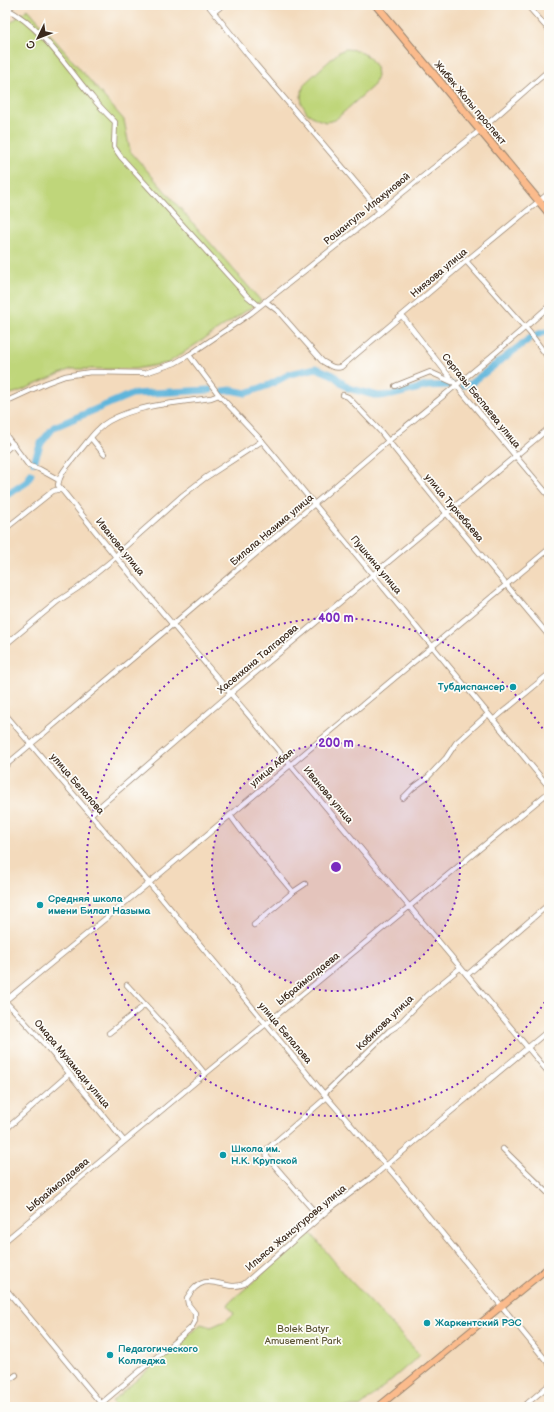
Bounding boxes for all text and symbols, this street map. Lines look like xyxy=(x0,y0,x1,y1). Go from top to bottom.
north arrow xyxy=(18,18,58,58)
text: С xyxy=(23,37,38,52)
street label: Жибек Жолы проспект xyxy=(431,59,509,148)
street label: Рошангуль Илахуновой xyxy=(321,170,413,248)
street label: Ниязова улица xyxy=(408,246,470,300)
street label: Сергазы Беспаева улица xyxy=(439,351,523,451)
street label: улица Туркебаева xyxy=(422,471,486,545)
street label: Билала Назима улица xyxy=(228,492,316,568)
street label: Иванова улица xyxy=(93,516,147,578)
street label: Пушкина улица xyxy=(348,533,404,597)
text: 400 m xyxy=(318,611,354,626)
street label: Хасенхана Талгарова xyxy=(215,622,301,696)
place label: Тубдиспансер xyxy=(438,681,505,693)
marker: Тубдиспансер xyxy=(508,682,518,692)
text: 200 m xyxy=(318,736,354,751)
street label: улица Абая xyxy=(248,746,297,790)
street label: улица Белалова xyxy=(47,751,107,817)
street label: Иванова улица xyxy=(301,764,355,826)
centre of rings xyxy=(329,860,343,874)
place label: Средняя школа имени Билал Назыма xyxy=(48,893,151,917)
marker: Средняя школа имени Билал Назыма xyxy=(35,900,45,910)
street label: Ыбраймолдаева xyxy=(274,950,342,1008)
street label: Кобикова улица xyxy=(354,993,416,1053)
street label: улица Белалова xyxy=(256,1000,314,1066)
street label: Омара Мухамади улица xyxy=(31,1017,113,1111)
place label: Школа им. Н.К. Крупской xyxy=(231,1143,297,1167)
marker: Школа им. Н.К. Крупской xyxy=(218,1150,228,1160)
street label: Ыбраймолдаева xyxy=(24,1155,92,1215)
street label: Ильяса Жансугурова улица xyxy=(243,1182,349,1274)
place label: Жаркентский РЭС xyxy=(435,1317,522,1329)
marker: Жаркентский РЭС xyxy=(422,1318,432,1328)
park label: Bolek Batyr Amusement Park xyxy=(265,1323,341,1347)
place label: Педагогического Колледжа xyxy=(118,1343,198,1367)
marker: Педагогического Колледжа xyxy=(105,1350,115,1360)

